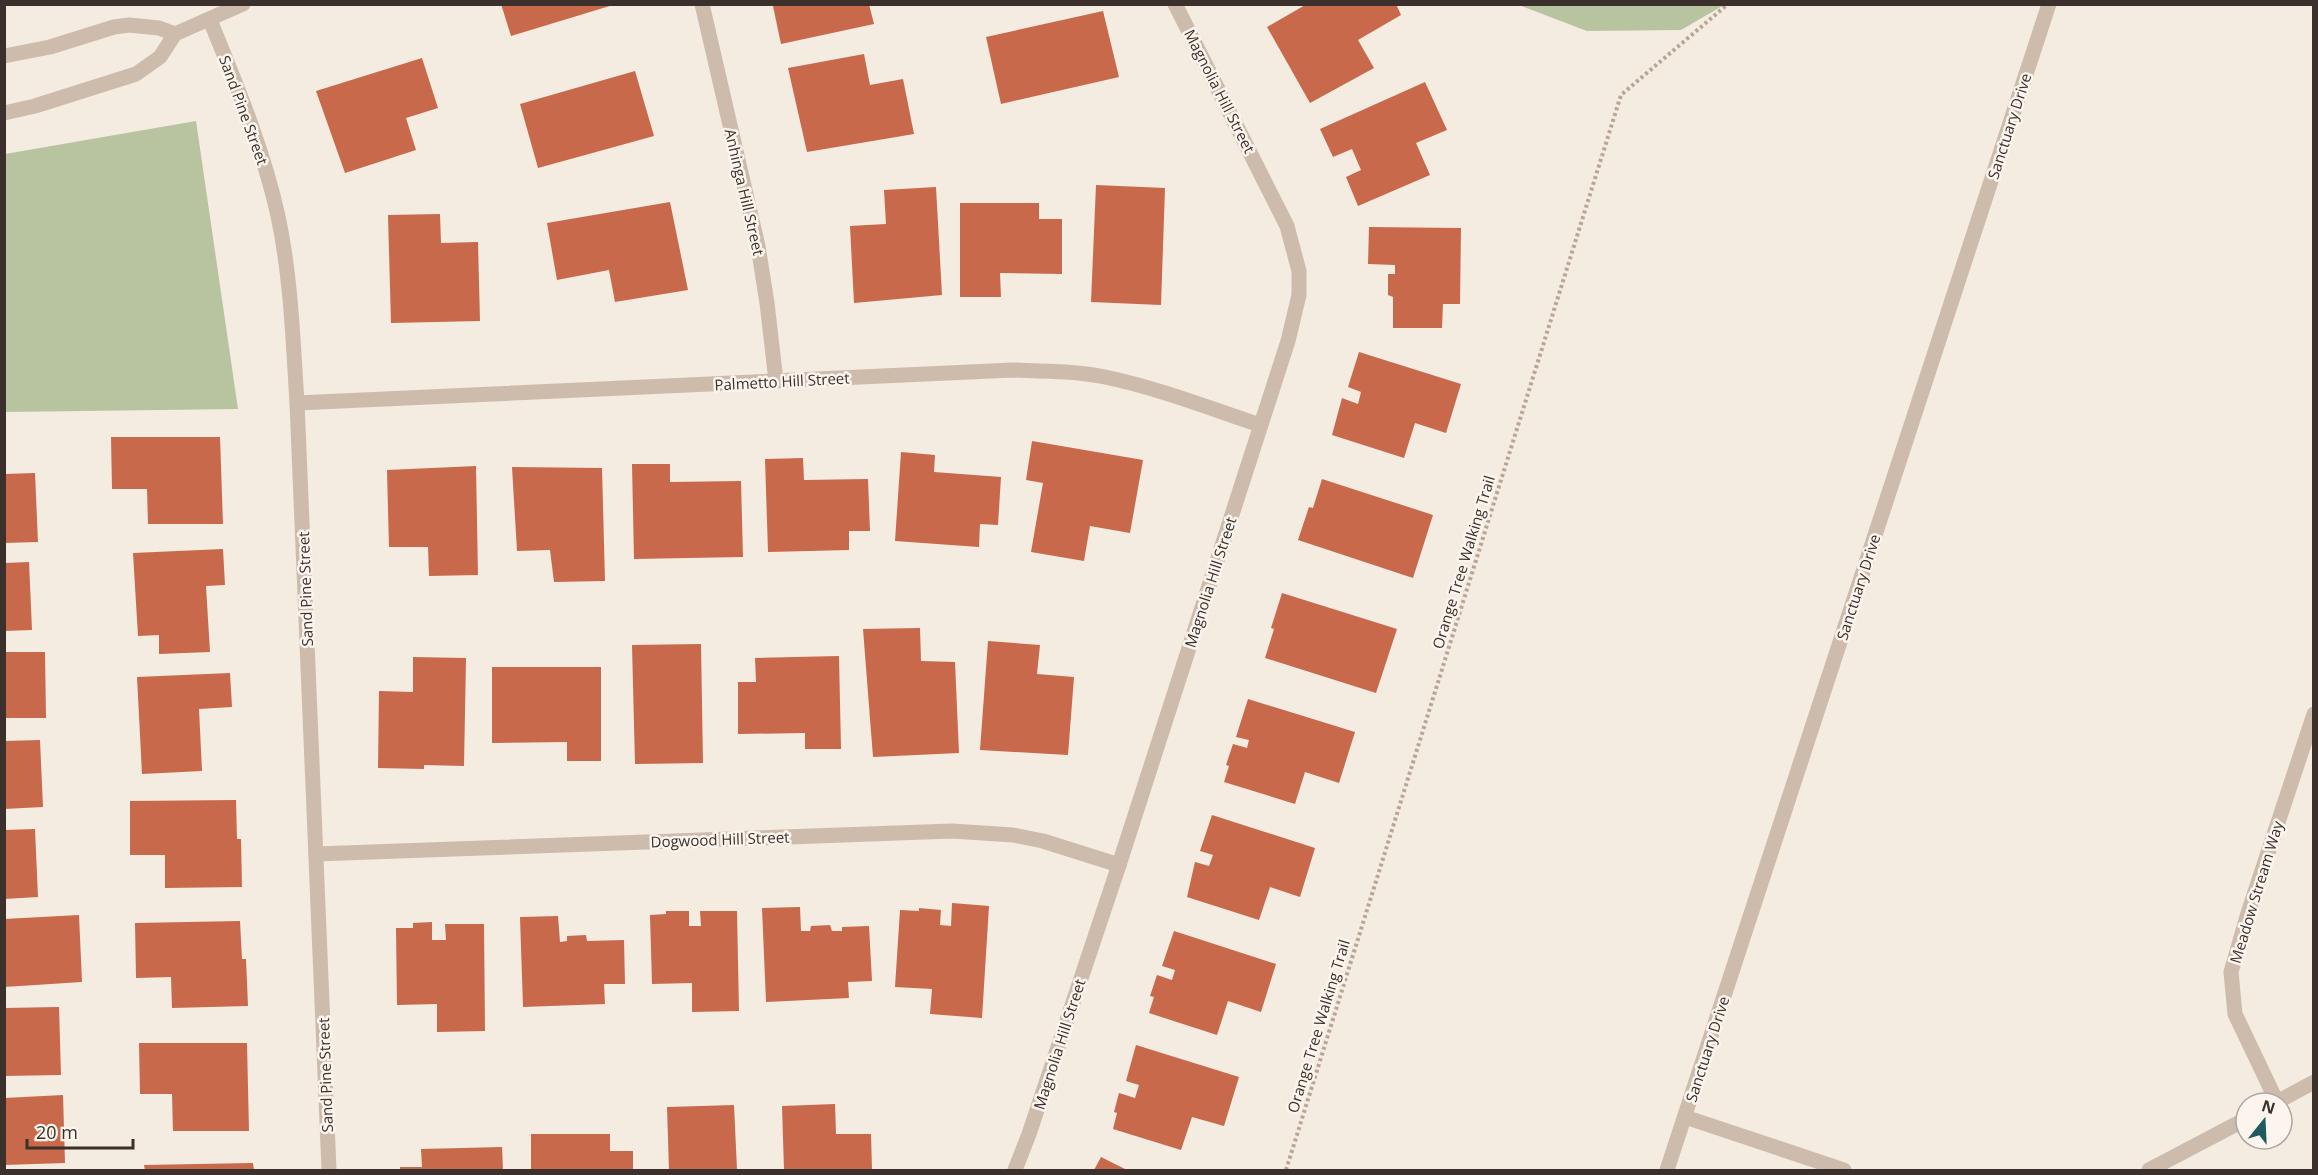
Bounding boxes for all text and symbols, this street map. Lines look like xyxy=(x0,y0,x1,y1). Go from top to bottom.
street label: Magnolia Hill Street xyxy=(1180,26,1260,156)
street label: Sand Pine Street xyxy=(215,53,273,167)
street label: Sanctuary Drive xyxy=(1982,71,2036,181)
street label: Anhinga Hill Street xyxy=(721,127,769,257)
street label: Palmetto Hill Street xyxy=(714,367,850,395)
street label: Orange Tree Walking Trail xyxy=(1427,473,1499,651)
street label: Magnolia Hill Street xyxy=(1179,514,1241,650)
street label: Sand Pine Street xyxy=(293,531,317,647)
street label: Sanctuary Drive xyxy=(1831,532,1885,642)
street label: Meadow Stream Way xyxy=(2225,818,2287,966)
street label: Dogwood Hill Street xyxy=(650,827,790,851)
street label: Orange Tree Walking Trail xyxy=(1282,937,1354,1115)
street label: Magnolia Hill Street xyxy=(1028,976,1090,1112)
street label: Sanctuary Drive xyxy=(1680,994,1734,1104)
street label: Sand Pine Street xyxy=(313,1017,337,1133)
north arrow xyxy=(2234,1091,2294,1151)
text: N xyxy=(2259,1094,2278,1119)
scale bar xyxy=(27,1112,134,1150)
text: 20 m xyxy=(36,1120,78,1144)

